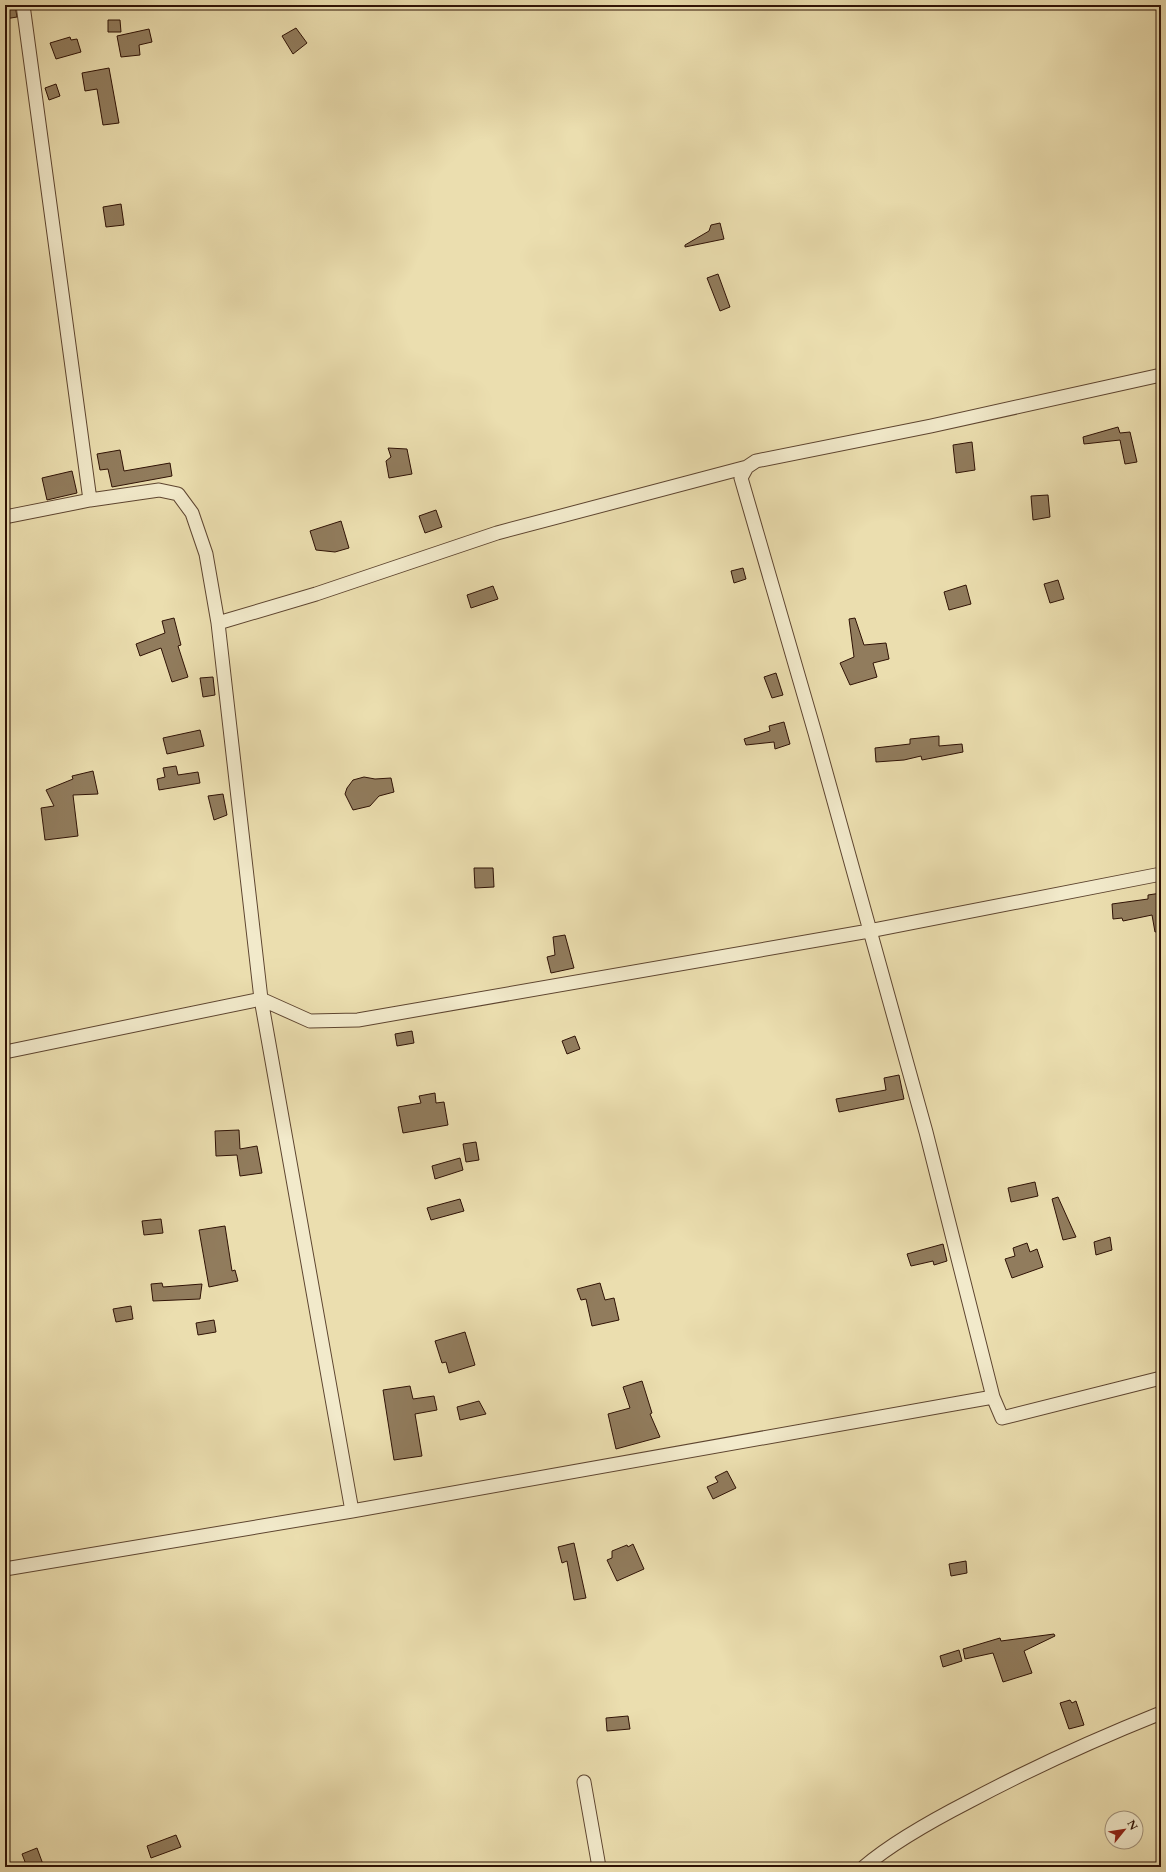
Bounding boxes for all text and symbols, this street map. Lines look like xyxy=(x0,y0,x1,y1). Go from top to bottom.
north arrow xyxy=(1104,1810,1144,1850)
text: N xyxy=(1123,1817,1141,1834)

